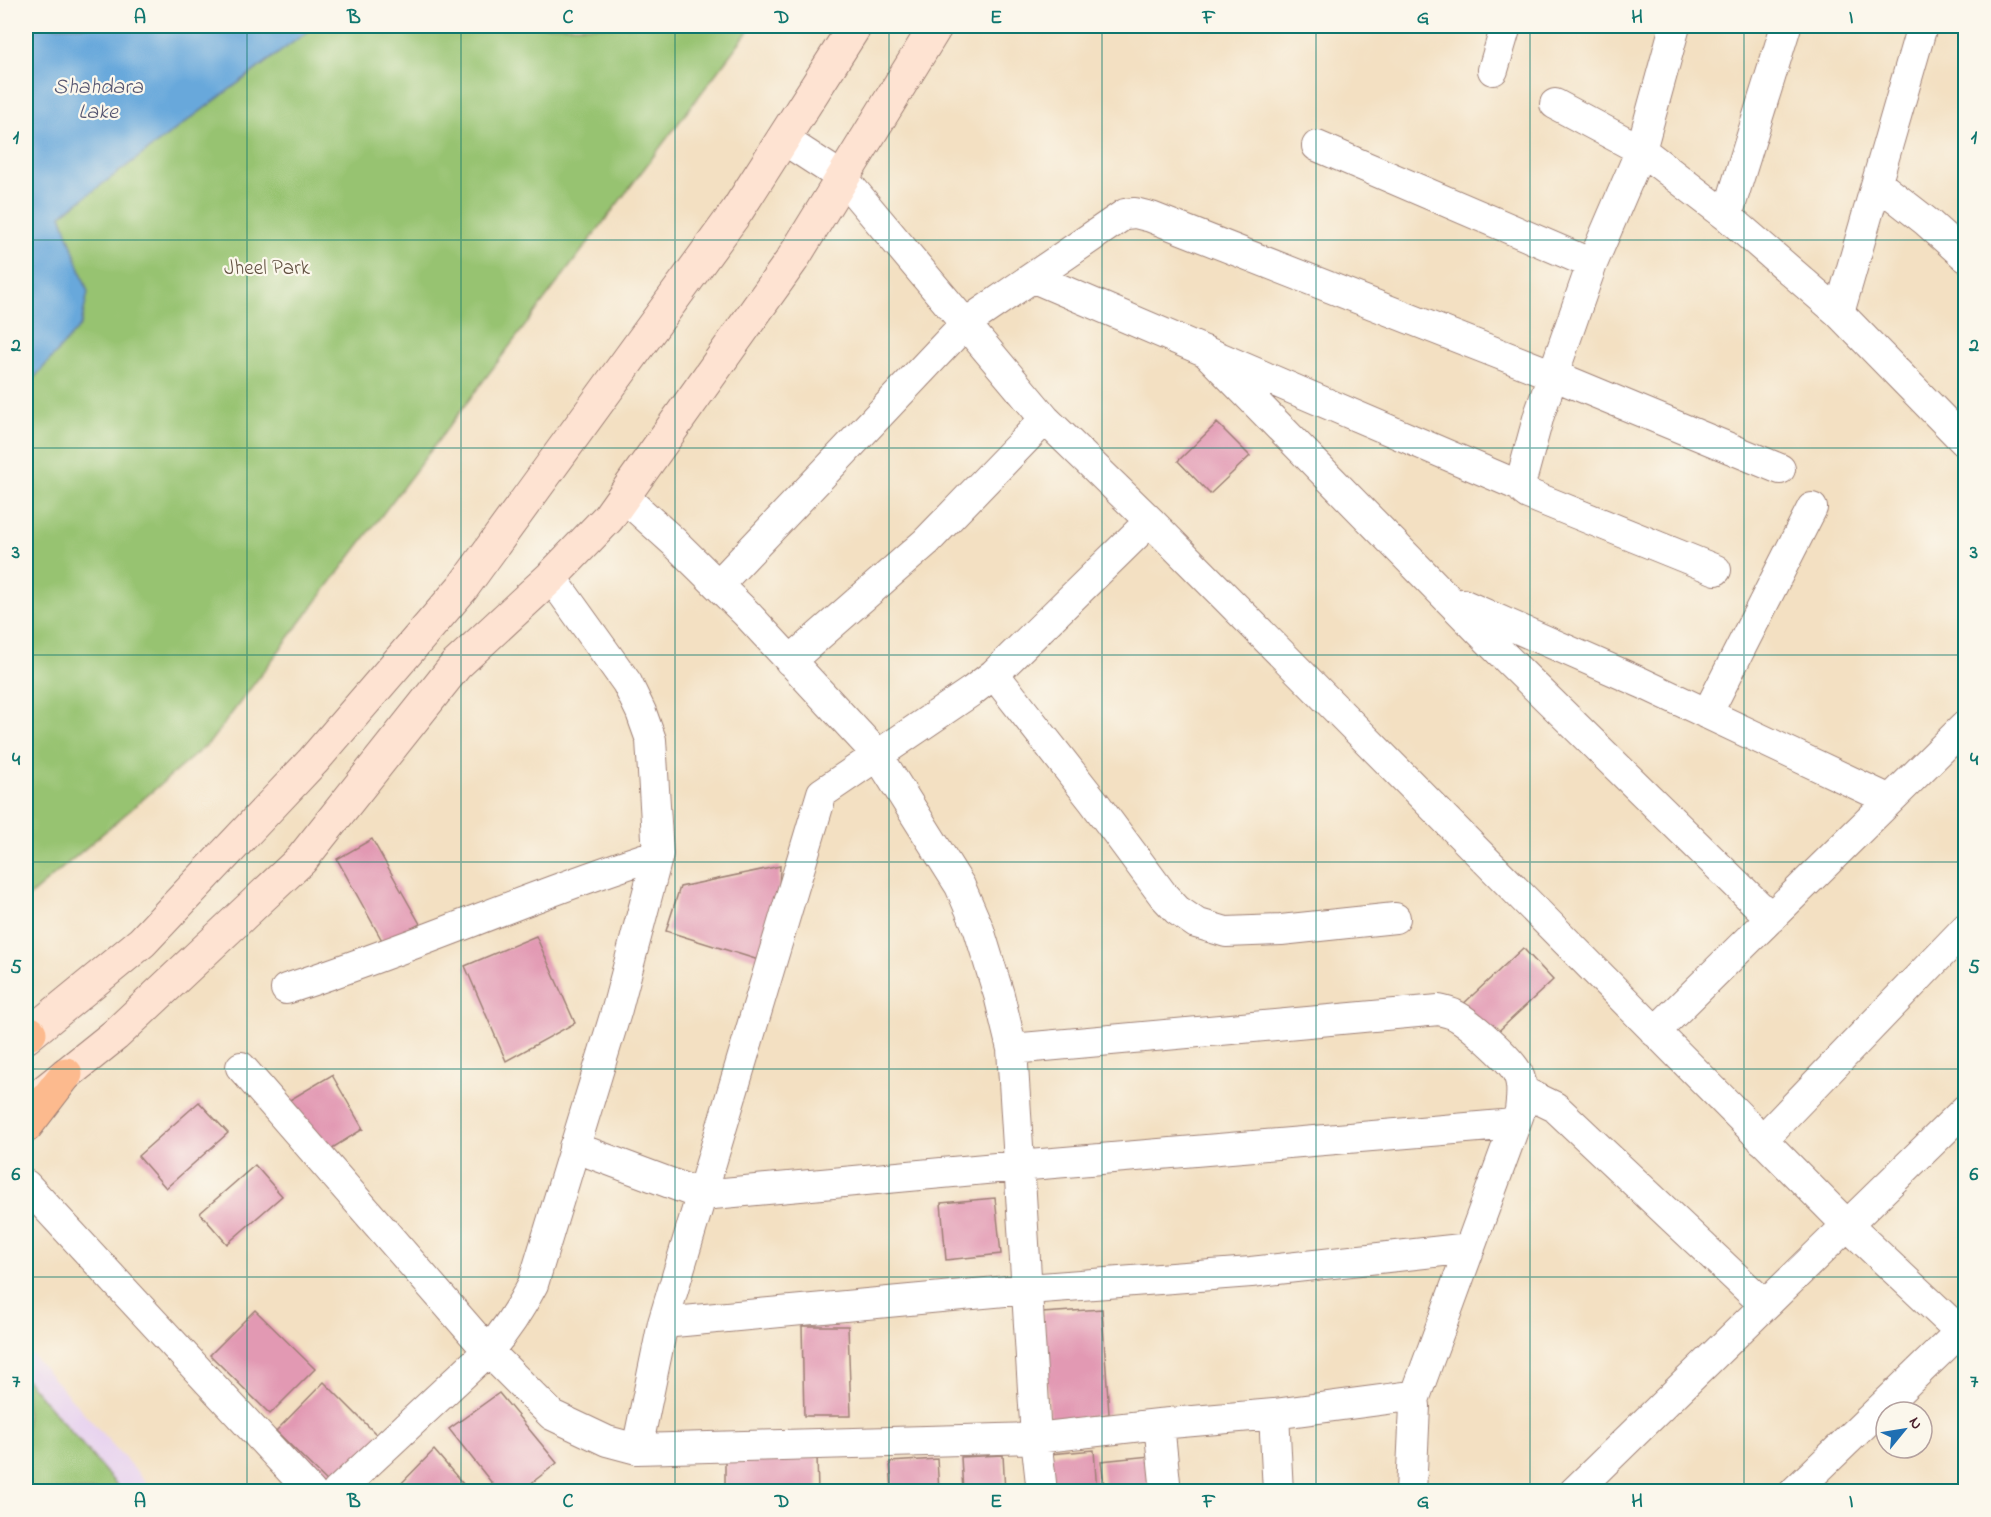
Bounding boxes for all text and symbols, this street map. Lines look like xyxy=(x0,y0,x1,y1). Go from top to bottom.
text: A xyxy=(134,4,146,33)
text: B xyxy=(346,4,361,33)
text: C xyxy=(563,4,574,33)
text: D xyxy=(774,4,789,33)
text: E xyxy=(990,4,1002,33)
text: F xyxy=(1202,4,1216,33)
text: G xyxy=(1417,4,1430,33)
text: H xyxy=(1631,4,1643,33)
text: I xyxy=(1849,4,1854,33)
water label: Shahdara Lake xyxy=(53,72,144,129)
text: 1 xyxy=(13,124,20,153)
text: 1 xyxy=(1971,124,1978,153)
park label: Jheel Park xyxy=(224,254,311,284)
text: 2 xyxy=(10,332,21,361)
text: 2 xyxy=(1968,332,1979,361)
text: 3 xyxy=(11,539,20,568)
text: 3 xyxy=(1969,539,1978,568)
text: 4 xyxy=(12,746,21,775)
text: 4 xyxy=(1970,746,1979,775)
text: 5 xyxy=(10,954,22,983)
text: 5 xyxy=(1968,954,1980,983)
text: 6 xyxy=(12,1161,21,1190)
text: 6 xyxy=(1970,1161,1979,1190)
text: 7 xyxy=(12,1368,21,1397)
text: 7 xyxy=(1970,1368,1979,1397)
north arrow xyxy=(1874,1400,1934,1460)
text: N xyxy=(1902,1413,1928,1434)
text: A xyxy=(134,1488,146,1517)
text: B xyxy=(346,1488,361,1517)
text: C xyxy=(563,1488,574,1517)
text: D xyxy=(774,1488,789,1517)
text: E xyxy=(990,1488,1002,1517)
text: F xyxy=(1202,1488,1216,1517)
text: G xyxy=(1417,1488,1430,1517)
text: H xyxy=(1631,1488,1643,1517)
text: I xyxy=(1849,1488,1854,1517)

